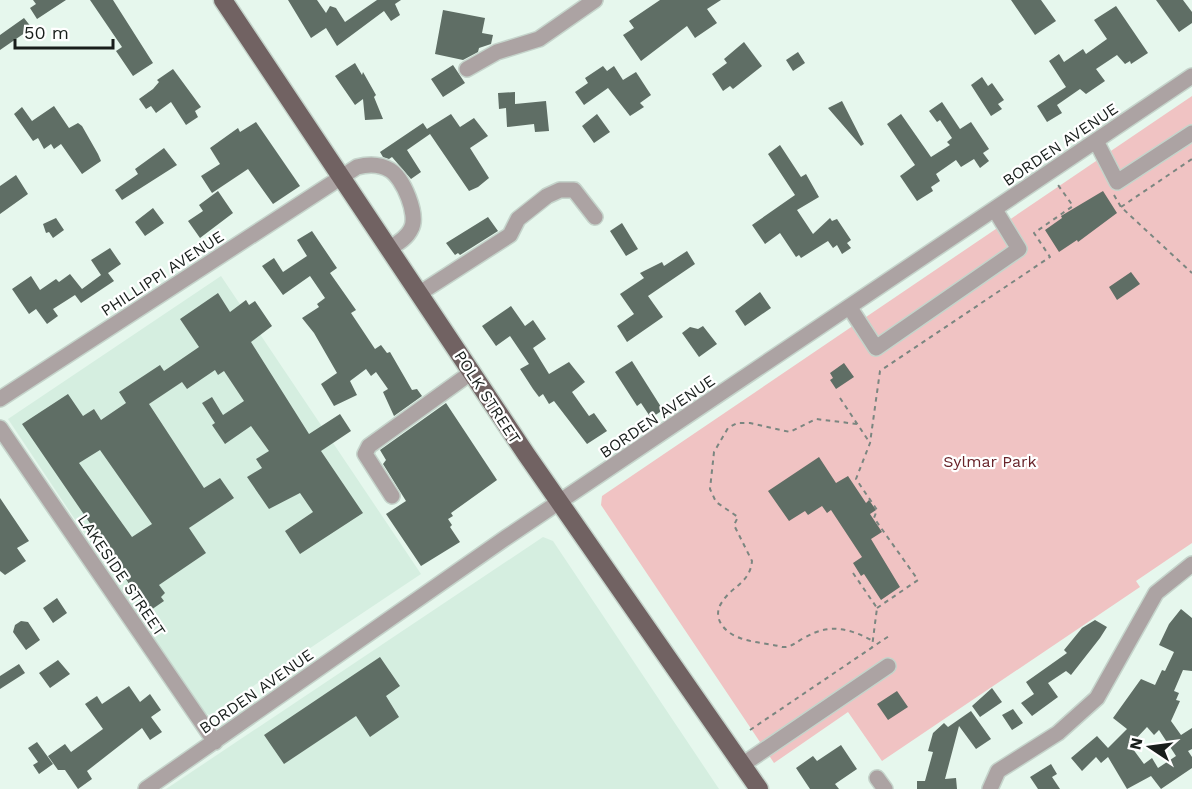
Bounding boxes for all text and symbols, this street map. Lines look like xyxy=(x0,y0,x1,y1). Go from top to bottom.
scale bar xyxy=(15,12,112,50)
text: 50 m xyxy=(24,22,69,43)
street label: BORDEN AVENUE xyxy=(999,99,1121,190)
street label: PHILLIPPI AVENUE xyxy=(97,227,227,320)
street label: POLK STREET xyxy=(450,347,525,448)
street label: BORDEN AVENUE xyxy=(596,371,718,462)
park label: Sylmar Park xyxy=(943,452,1037,471)
street label: LAKESIDE STREET xyxy=(74,511,170,640)
street label: BORDEN AVENUE xyxy=(196,645,317,738)
north arrow xyxy=(1120,717,1180,777)
text: N xyxy=(1125,736,1146,752)

